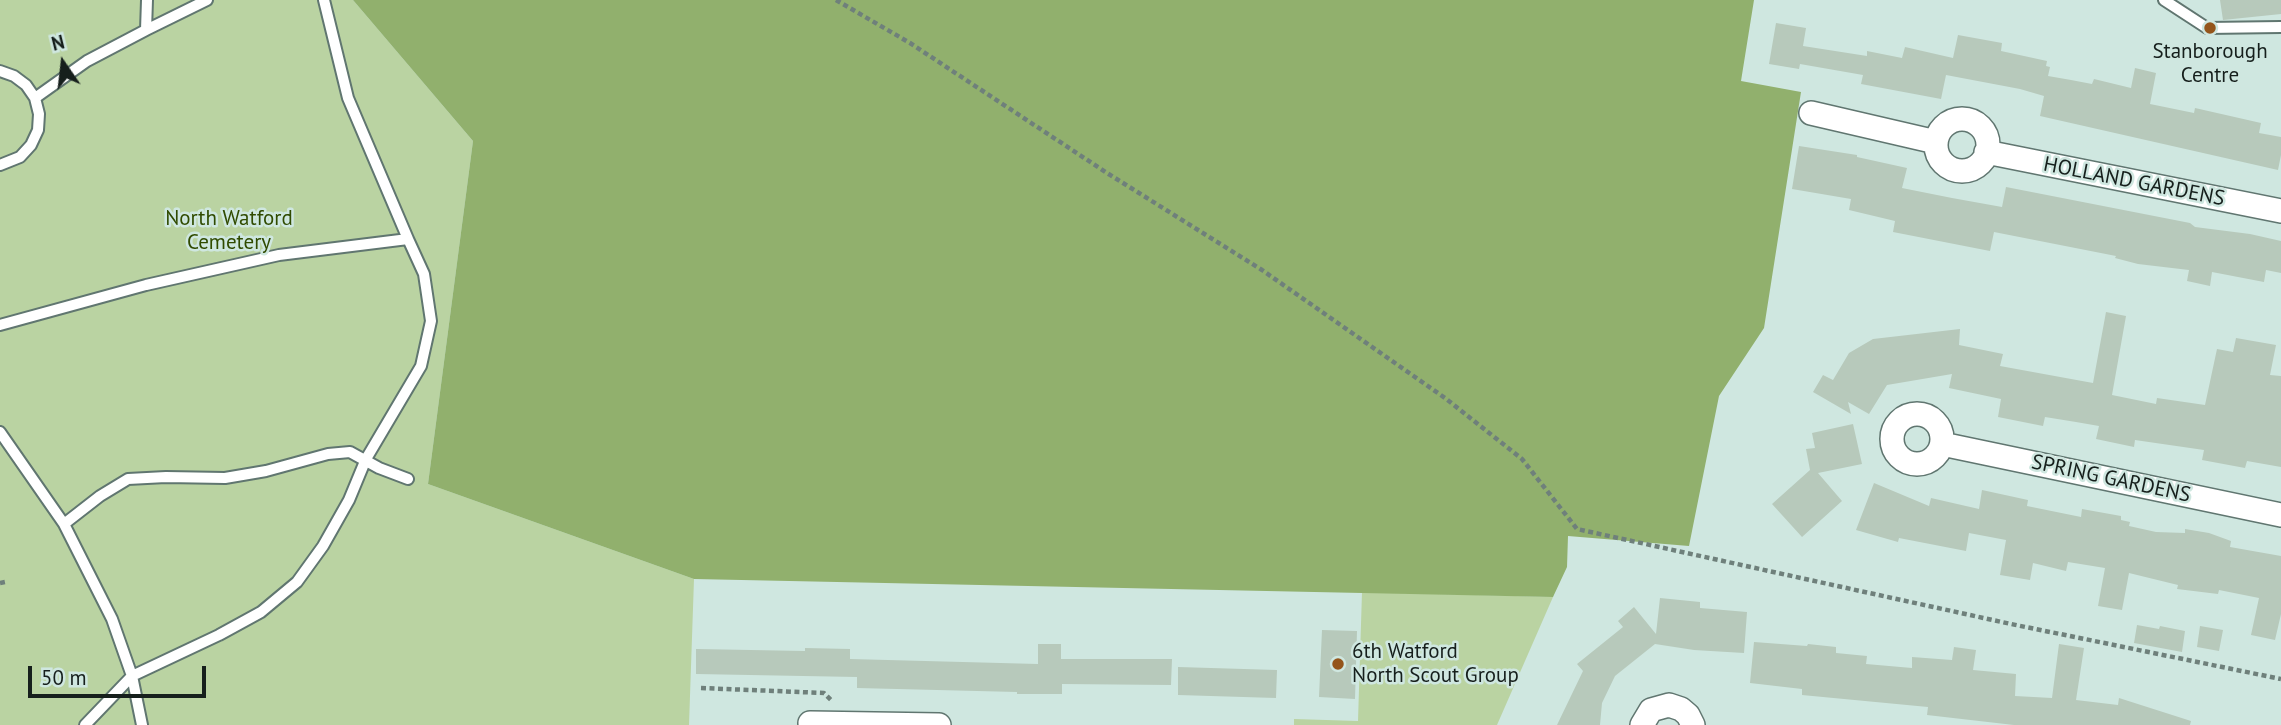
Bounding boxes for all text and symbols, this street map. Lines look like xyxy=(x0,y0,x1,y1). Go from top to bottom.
marker: Stanborough Centre xyxy=(2202,20,2218,36)
north arrow xyxy=(28,28,98,98)
text: N xyxy=(49,29,67,56)
place label: Stanborough Centre xyxy=(2152,39,2268,89)
street label: HOLLAND GARDENS xyxy=(2041,152,2227,212)
park label: North Watford Cemetery xyxy=(165,206,293,256)
street label: SPRING GARDENS xyxy=(2029,450,2193,508)
place label: 6th Watford North Scout Group xyxy=(1352,639,1519,689)
scale bar xyxy=(32,652,210,696)
marker: 6th Watford North Scout Group xyxy=(1330,656,1346,672)
text: 50 m xyxy=(41,664,87,691)

